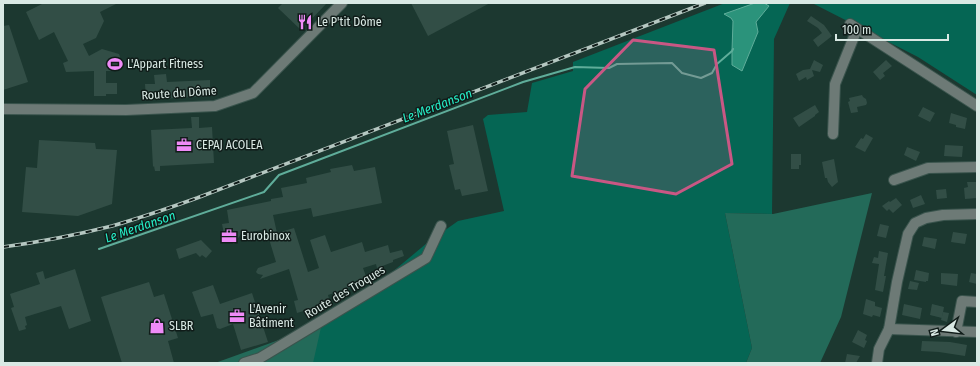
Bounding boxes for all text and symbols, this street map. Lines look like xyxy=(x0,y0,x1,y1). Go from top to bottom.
restaurant icon: Le P'tit Dôme xyxy=(296,13,314,31)
place label: Le P'tit Dôme xyxy=(317,15,382,29)
scale bar xyxy=(836,16,948,42)
text: 100 m xyxy=(842,23,871,37)
sports icon: L'Appart Fitness xyxy=(106,55,124,73)
place label: L'Appart Fitness xyxy=(127,57,203,71)
street label: Route du Dôme xyxy=(141,83,217,103)
water label: Le Merdanson xyxy=(400,85,474,126)
office icon: CEPAJ ACOLEA xyxy=(175,136,193,154)
place label: CEPAJ ACOLEA xyxy=(196,138,263,152)
water label: Le Merdanson xyxy=(103,207,178,246)
office icon: Eurobinox xyxy=(220,227,238,245)
place label: Eurobinox xyxy=(241,229,291,243)
street label: Route des Troques xyxy=(302,263,388,321)
place label: L'Avenir Bâtiment xyxy=(249,302,294,330)
office icon: L'Avenir Bâtiment xyxy=(228,307,246,325)
north arrow xyxy=(924,310,964,350)
shop icon: SLBR xyxy=(148,317,166,335)
place label: SLBR xyxy=(169,319,194,333)
text: N xyxy=(928,328,942,337)

